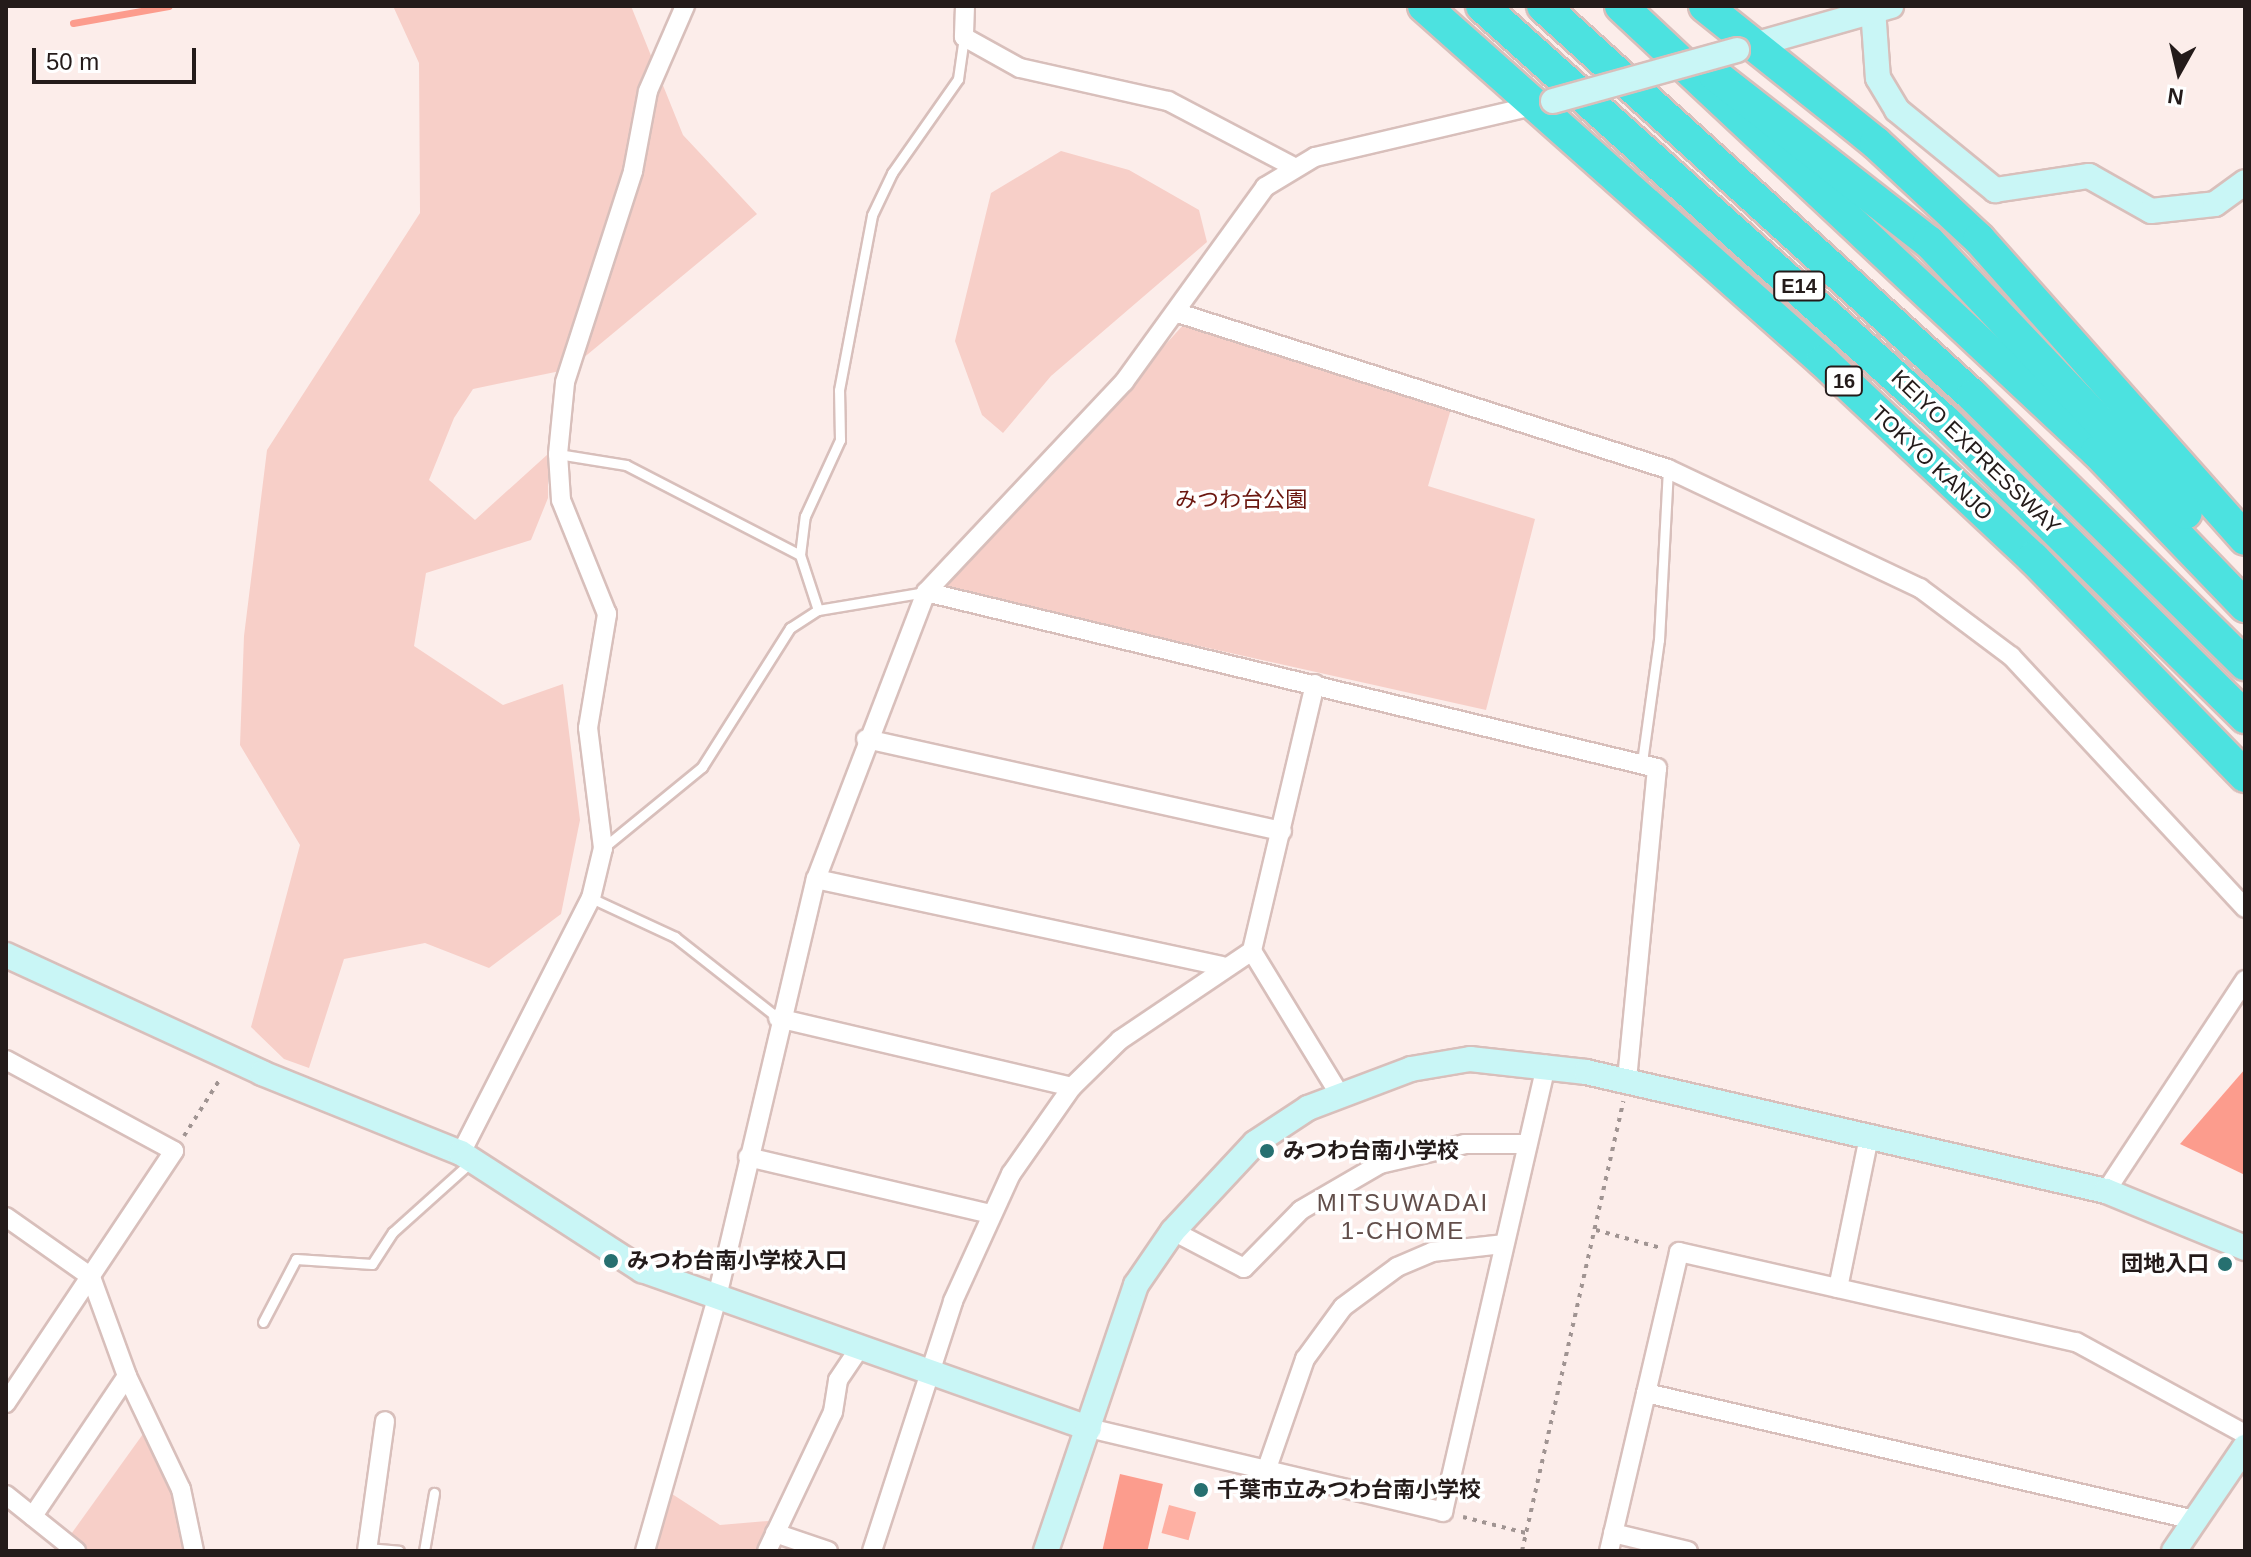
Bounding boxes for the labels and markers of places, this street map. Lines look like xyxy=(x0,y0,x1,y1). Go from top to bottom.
place label: みつわ台南小学校 xyxy=(1283,1138,1459,1164)
marker: みつわ台南小学校 xyxy=(1258,1142,1276,1160)
place label: みつわ台南小学校入口 xyxy=(627,1248,847,1274)
place label: 団地入口 xyxy=(2121,1251,2209,1277)
marker: みつわ台南小学校入口 xyxy=(602,1252,620,1270)
marker: 団地入口 xyxy=(2216,1255,2234,1273)
place label: 千葉市立みつわ台南小学校 xyxy=(1217,1477,1481,1503)
marker: 千葉市立みつわ台南小学校 xyxy=(1192,1481,1210,1499)

